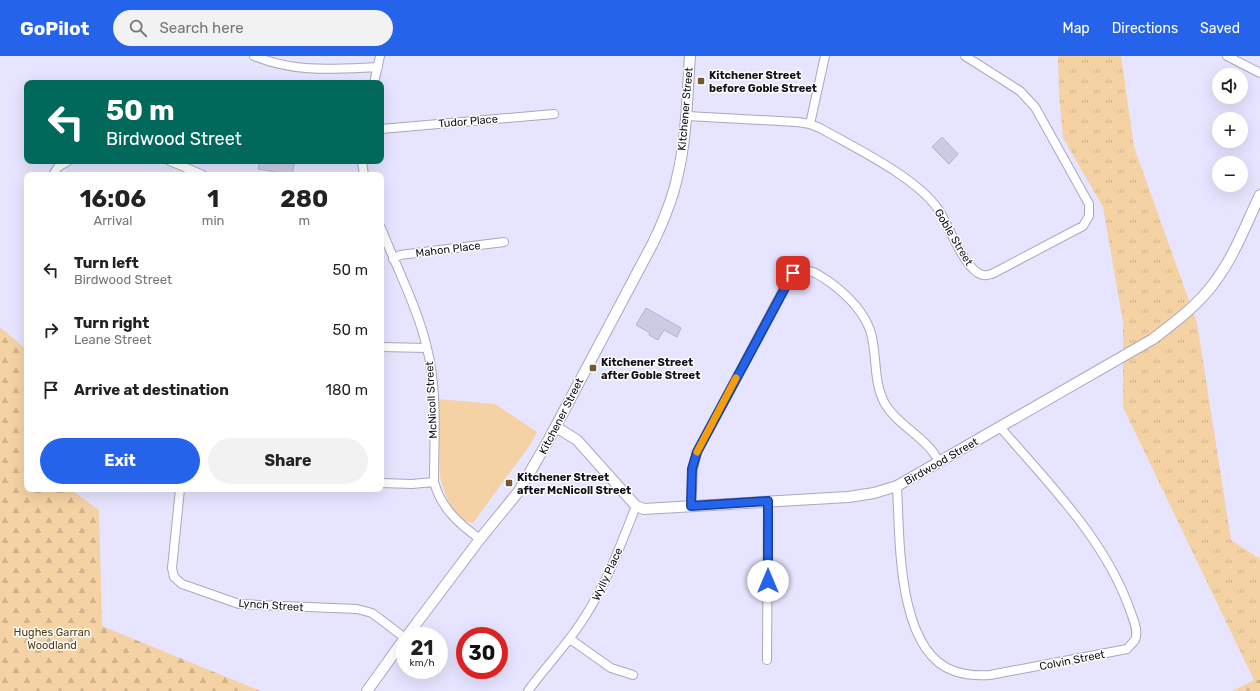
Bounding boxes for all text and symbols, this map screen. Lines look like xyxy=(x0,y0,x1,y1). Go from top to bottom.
search box xyxy=(113,10,393,46)
text: GoPilot xyxy=(20,17,89,40)
icon: search xyxy=(127,17,149,39)
text: Search here xyxy=(159,19,244,37)
text: Map xyxy=(1063,20,1090,37)
text: Directions xyxy=(1112,20,1178,37)
text: Saved xyxy=(1200,20,1240,37)
street label: Kitchener Street xyxy=(675,66,696,151)
map controls xyxy=(1212,68,1248,192)
button: sound xyxy=(1212,68,1248,104)
place label: Kitchener Street before Goble Street xyxy=(709,69,817,95)
marker: Kitchener Street before Goble Street xyxy=(696,76,706,86)
text: 50 m xyxy=(106,94,175,127)
icon: left xyxy=(40,96,92,148)
street label: Tudor Place xyxy=(438,112,498,131)
button: + xyxy=(1212,112,1248,148)
text: Birdwood Street xyxy=(106,128,242,150)
button: − xyxy=(1212,156,1248,192)
text: 16:06 xyxy=(80,185,146,213)
text: 1 xyxy=(207,185,219,213)
text: 280 xyxy=(280,185,328,213)
street label: Goble Street xyxy=(932,207,976,268)
text: Arrival xyxy=(93,213,132,228)
text: min xyxy=(202,213,224,228)
text: m xyxy=(298,213,310,228)
street label: Mahon Place xyxy=(415,239,481,260)
text: Turn left xyxy=(74,254,139,272)
pin xyxy=(776,256,810,290)
icon: left xyxy=(40,259,62,281)
text: 50 m xyxy=(333,261,368,279)
icon: arrive xyxy=(782,262,804,284)
text: Birdwood Street xyxy=(74,272,172,287)
text: Turn right xyxy=(74,314,149,332)
icon: right xyxy=(40,319,62,341)
text: 50 m xyxy=(333,321,368,339)
text: Leane Street xyxy=(74,332,152,347)
place label: Kitchener Street after Goble Street xyxy=(601,356,700,382)
street label: McNicoll Street xyxy=(423,360,440,439)
marker: Kitchener Street after Goble Street xyxy=(588,363,598,373)
street label: Kitchener Street xyxy=(537,375,587,456)
icon: arrive xyxy=(40,379,62,401)
text: Arrive at destination xyxy=(74,381,229,399)
text: 180 m xyxy=(326,381,368,399)
street label: Birdwood Street xyxy=(902,435,981,488)
button: Exit xyxy=(40,438,200,484)
button: Share xyxy=(208,438,368,484)
place label: Kitchener Street after McNicoll Street xyxy=(517,471,631,497)
marker: Kitchener Street after McNicoll Street xyxy=(504,478,514,488)
street label: Wylly Place xyxy=(590,546,625,603)
position arrow xyxy=(747,560,789,602)
street label: Lynch Street xyxy=(238,597,305,614)
park label: Hughes Garran Woodland xyxy=(14,626,90,652)
speed limit sign: 30 xyxy=(456,627,508,679)
text: 21 xyxy=(411,636,433,660)
street label: Colvin Street xyxy=(1038,648,1107,673)
text: km/h xyxy=(410,657,434,669)

